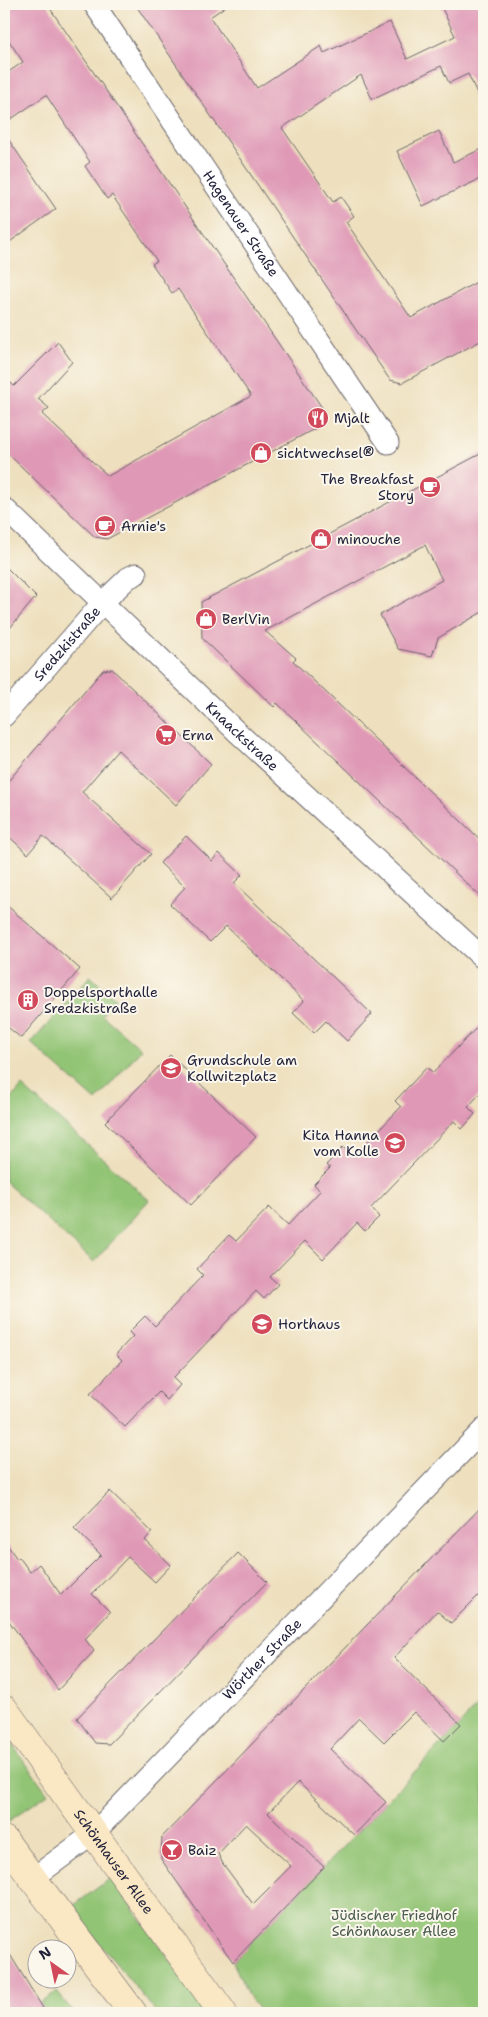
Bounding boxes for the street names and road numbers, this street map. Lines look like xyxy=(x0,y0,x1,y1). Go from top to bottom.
street label: Hagenauer Straße xyxy=(199,167,283,280)
street label: Sredzkistraße xyxy=(30,602,104,685)
street label: Knaackstraße xyxy=(202,698,283,775)
street label: Wörther Straße xyxy=(219,1614,305,1704)
street label: Schönhauser Allee xyxy=(70,1806,158,1917)

